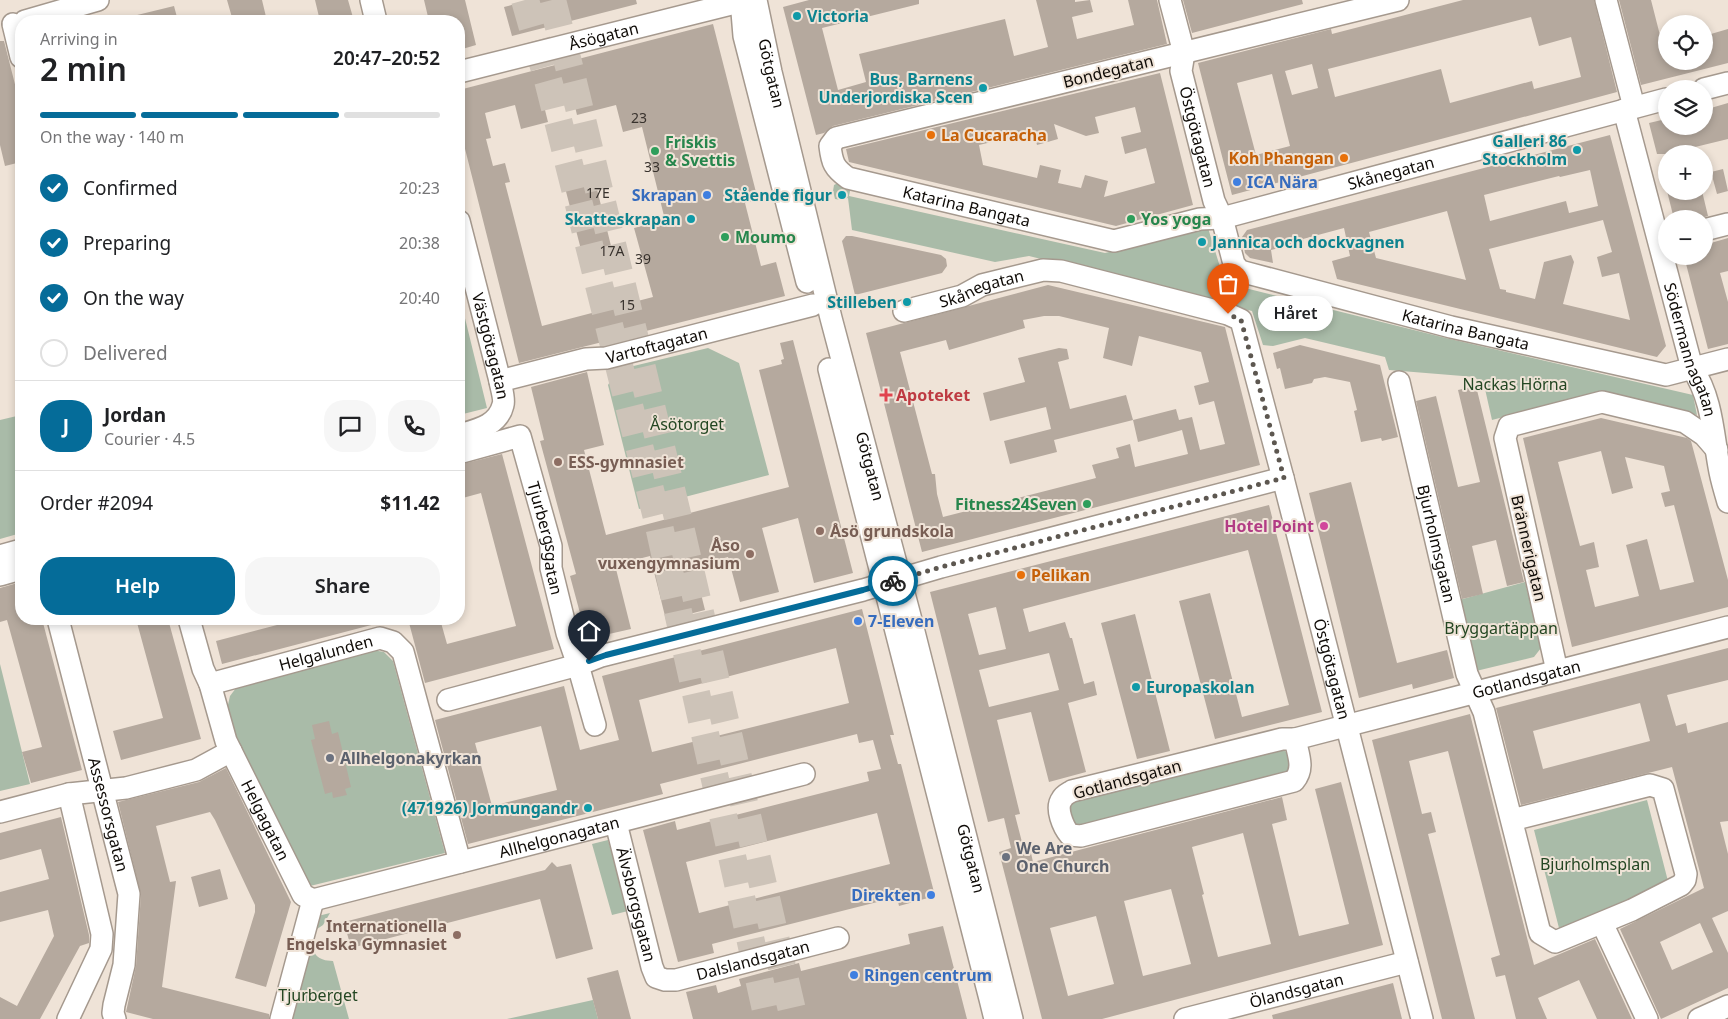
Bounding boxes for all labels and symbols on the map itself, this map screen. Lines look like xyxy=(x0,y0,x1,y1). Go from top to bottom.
place label: Victoria xyxy=(807,5,869,27)
marker: Victoria xyxy=(791,10,803,22)
street label: Åsögatan xyxy=(566,17,641,55)
street label: Götgatan xyxy=(753,37,790,110)
street label: Bondegatan xyxy=(1061,49,1155,93)
place label: Bus, Barnens Underjordiska Scen xyxy=(818,68,973,108)
marker: Bus, Barnens Underjordiska Scen xyxy=(977,82,989,94)
street label: Östgötagatan xyxy=(1174,84,1221,190)
house number: 23 xyxy=(631,108,647,127)
place label: La Cucaracha xyxy=(941,124,1047,146)
marker: La Cucaracha xyxy=(925,129,937,141)
place label: Galleri 86 Stockholm xyxy=(1482,130,1567,170)
place label: Friskis & Svettis xyxy=(665,131,735,171)
marker: Galleri 86 Stockholm xyxy=(1571,144,1583,156)
marker: Friskis & Svettis xyxy=(649,145,661,157)
place label: Koh Phangan xyxy=(1228,147,1334,169)
street label: Skånegatan xyxy=(1345,151,1437,195)
marker: Koh Phangan xyxy=(1338,152,1350,164)
house number: 33 xyxy=(644,157,660,176)
place label: ICA Nära xyxy=(1247,171,1318,193)
marker: ICA Nära xyxy=(1231,176,1243,188)
street label: Katarina Bangata xyxy=(901,180,1033,232)
house number: 17E xyxy=(586,183,610,202)
place label: Skrapan xyxy=(632,184,697,206)
place label: Stående figur xyxy=(724,184,832,206)
marker: Skrapan xyxy=(701,189,713,201)
marker: Stående figur xyxy=(836,189,848,201)
place label: Skatteskrapan xyxy=(565,208,681,230)
place label: Yos yoga xyxy=(1141,208,1211,230)
marker: Skatteskrapan xyxy=(685,213,697,225)
marker: Yos yoga xyxy=(1125,213,1137,225)
place label: Moumo xyxy=(735,226,796,248)
marker: Moumo xyxy=(719,231,731,243)
place label: Jannica och dockvagnen xyxy=(1210,231,1405,253)
marker: Jannica och dockvagnen xyxy=(1196,236,1208,248)
house number: 17A xyxy=(600,241,625,260)
house number: 39 xyxy=(635,249,651,268)
pin xyxy=(1207,263,1249,314)
street label: Skånegatan xyxy=(937,264,1026,312)
street label: Södermannagatan xyxy=(1659,280,1722,419)
street label: Västgötagatan xyxy=(467,290,515,401)
place label: Stilleben xyxy=(827,291,897,313)
house number: 15 xyxy=(619,295,635,314)
marker: Stilleben xyxy=(901,296,913,308)
callout: Håret xyxy=(1258,296,1333,332)
street label: Katarina Bangata xyxy=(1400,303,1532,355)
street label: Vartoftagatan xyxy=(603,321,710,369)
park label: Nackas Hörna xyxy=(1462,373,1568,395)
place label: Apoteket xyxy=(896,384,970,406)
marker: Apoteket xyxy=(880,389,892,401)
park label: Åsötorget xyxy=(650,413,724,435)
street label: Götgatan xyxy=(851,429,890,503)
place label: ESS-gymnasiet xyxy=(568,451,684,473)
marker: ESS-gymnasiet xyxy=(552,456,564,468)
street label: Tjurbergsgatan xyxy=(522,479,568,597)
street label: Bjurholmsgatan xyxy=(1412,482,1461,605)
place label: Fitness24Seven xyxy=(955,493,1077,515)
street label: Brännerigatan xyxy=(1506,493,1552,603)
marker: Fitness24Seven xyxy=(1081,498,1093,510)
place label: Hotel Point xyxy=(1224,515,1314,537)
place label: Åsö grundskola xyxy=(830,520,954,542)
marker: Hotel Point xyxy=(1318,520,1330,532)
marker: Åsö grundskola xyxy=(814,525,826,537)
place label: Åso vuxengymnasium xyxy=(598,534,740,574)
marker: Åso vuxengymnasium xyxy=(744,548,756,560)
courier xyxy=(868,556,918,606)
place label: Pelikan xyxy=(1031,564,1090,586)
marker: Pelikan xyxy=(1015,569,1027,581)
pin xyxy=(568,610,610,661)
place label: 7-Eleven xyxy=(868,610,934,632)
marker: 7-Eleven xyxy=(852,615,864,627)
street label: Östgötagatan xyxy=(1309,616,1356,722)
park label: Bryggartäppan xyxy=(1444,617,1558,639)
street label: Helgalunden xyxy=(276,629,375,676)
street label: Gotlandsgatan xyxy=(1470,655,1583,704)
place label: Europaskolan xyxy=(1146,676,1255,698)
marker: Europaskolan xyxy=(1130,681,1142,693)
place label: Allhelgonakyrkan xyxy=(340,747,482,769)
marker: Allhelgonakyrkan xyxy=(324,752,336,764)
street label: Gotlandsgatan xyxy=(1071,754,1183,804)
street label: Assessorsgatan xyxy=(83,755,134,874)
street label: Helgagatan xyxy=(236,776,295,864)
place label: (471926) Jormungandr xyxy=(402,797,578,819)
marker: (471926) Jormungandr xyxy=(582,802,594,814)
street label: Allhelgonagatan xyxy=(496,811,622,863)
street label: Götgatan xyxy=(952,821,991,895)
place label: We Are One Church xyxy=(1016,837,1109,877)
street label: Älvsborgsgatan xyxy=(611,845,661,964)
marker: We Are One Church xyxy=(1000,851,1012,863)
park label: Bjurholmsplan xyxy=(1540,853,1650,875)
place label: Direkten xyxy=(851,884,921,906)
marker: Direkten xyxy=(925,889,937,901)
place label: Internationella Engelska Gymnasiet xyxy=(286,915,447,955)
marker: Internationella Engelska Gymnasiet xyxy=(451,929,463,941)
street label: Dalslandsgatan xyxy=(694,935,812,985)
place label: Ringen centrum xyxy=(864,964,992,986)
street label: Ölandsgatan xyxy=(1247,968,1346,1013)
marker: Ringen centrum xyxy=(848,969,860,981)
park label: Tjurberget xyxy=(278,984,358,1006)

